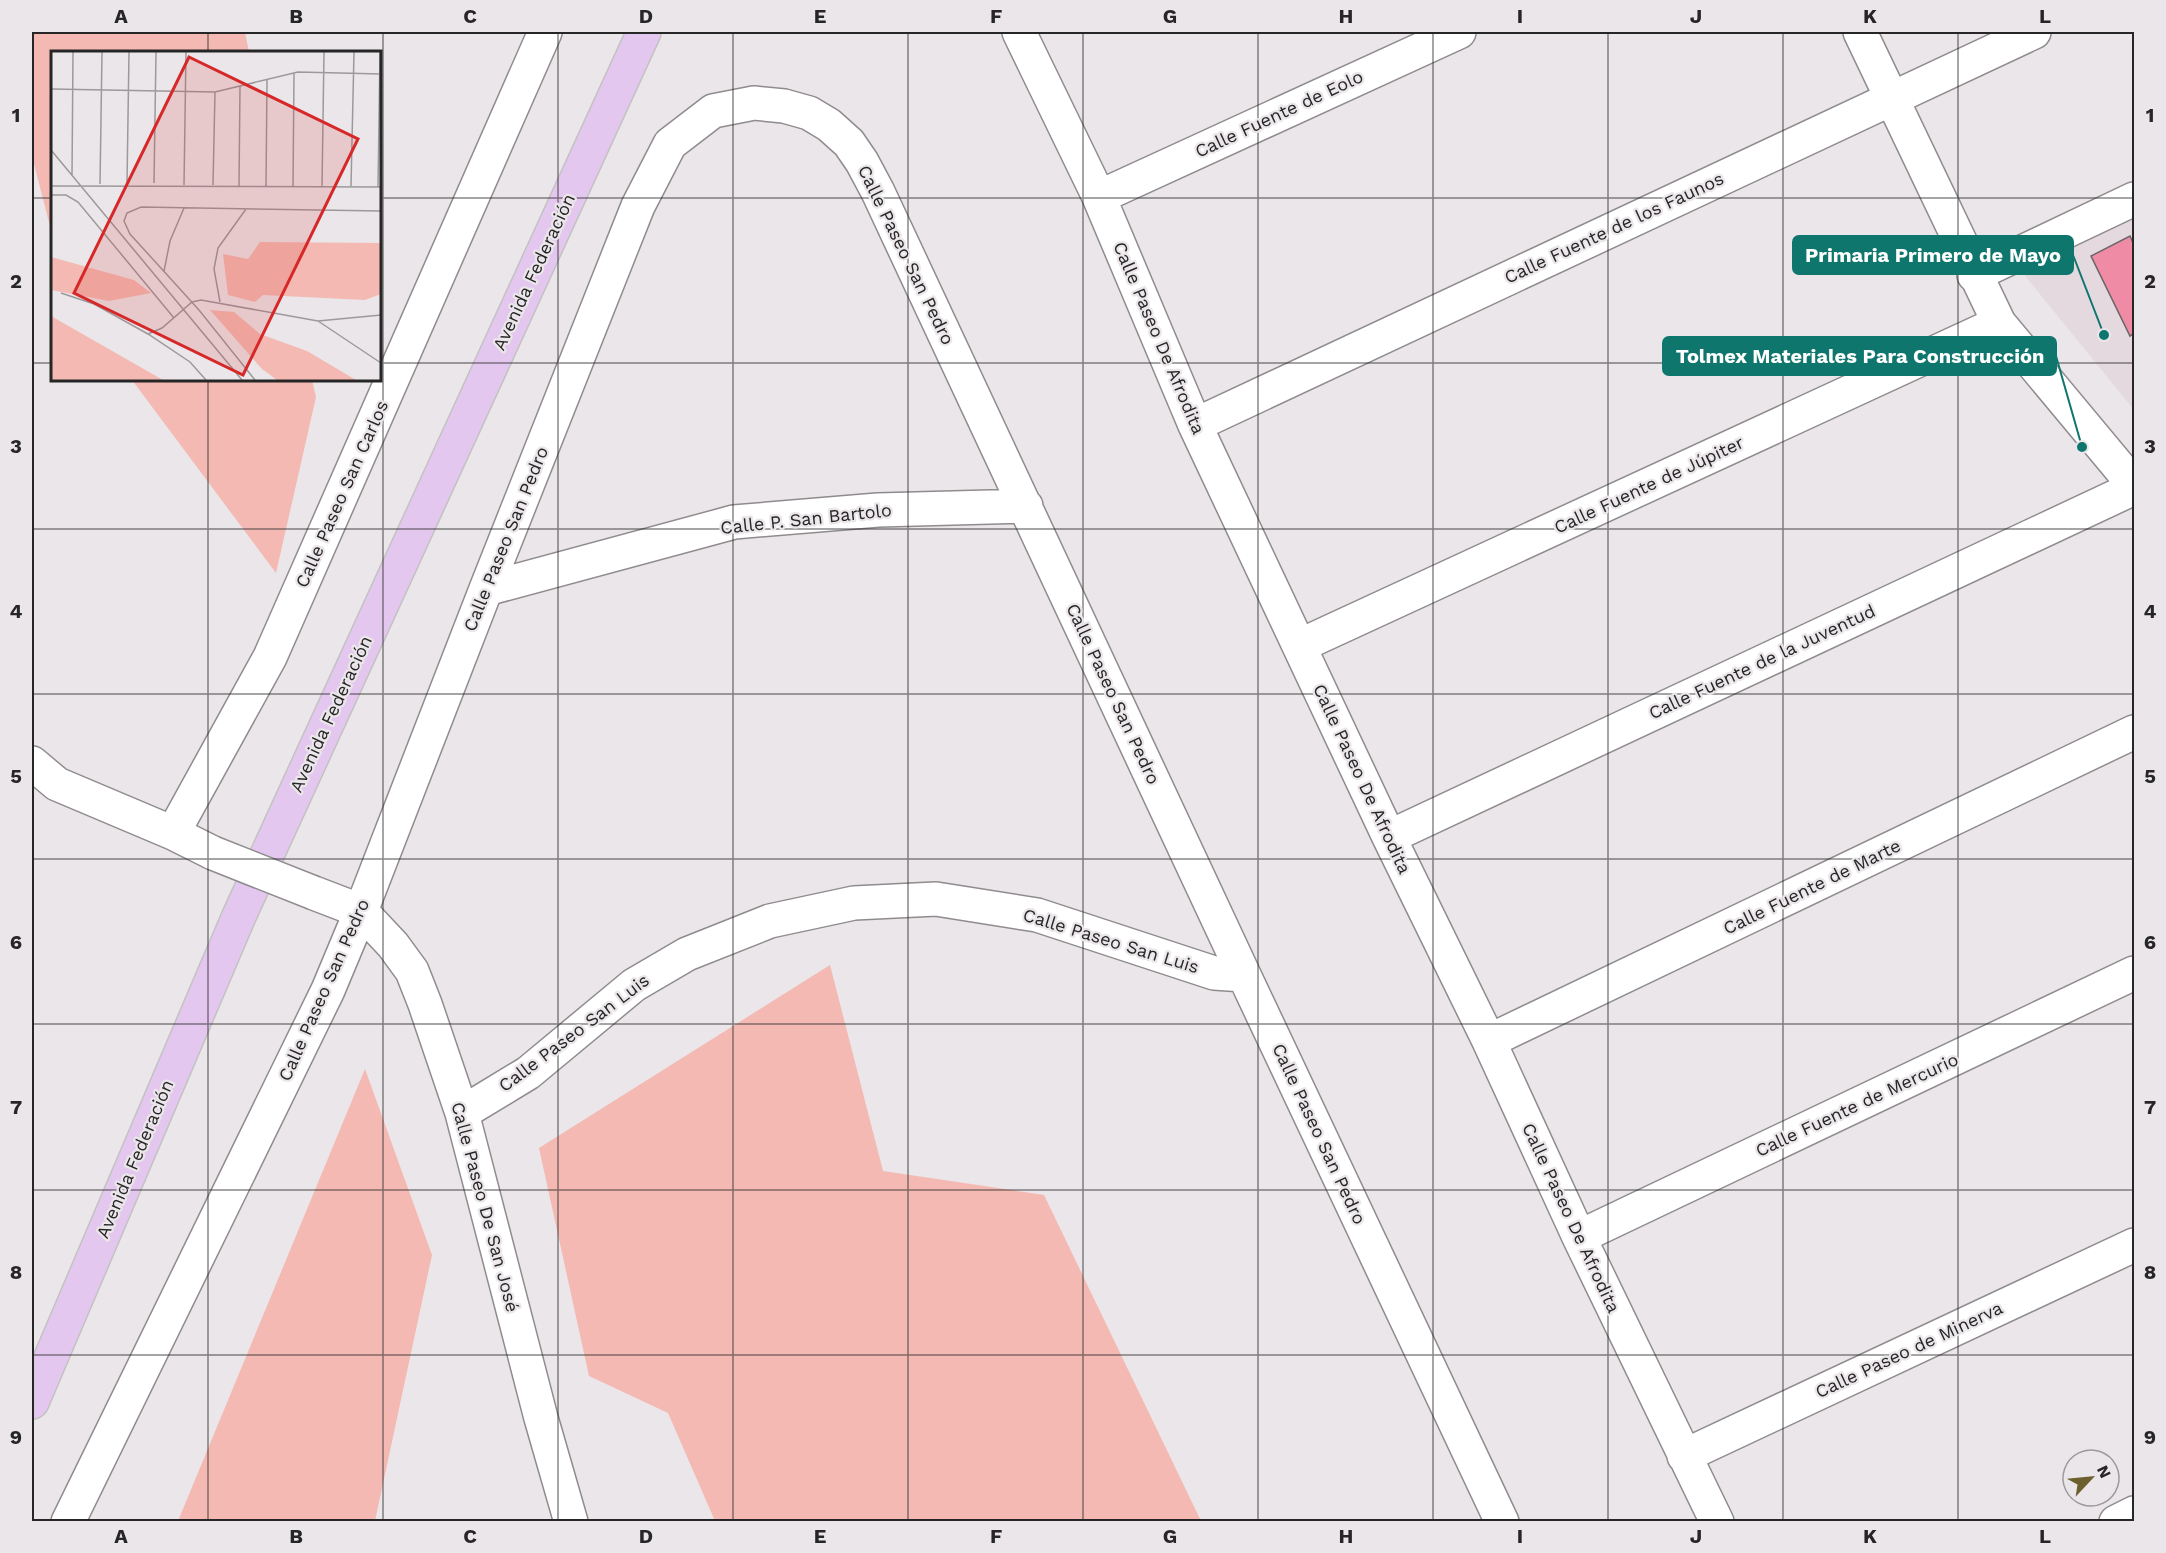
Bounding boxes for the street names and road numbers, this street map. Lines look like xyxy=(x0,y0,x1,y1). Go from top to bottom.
street label: Calle Fuente de Eolo xyxy=(1191,65,1366,162)
street label: Calle Paseo San Pedro xyxy=(854,162,959,348)
street label: Calle Fuente de los Faunos xyxy=(1501,167,1727,288)
street label: Avenida Federación xyxy=(488,190,579,353)
street label: Calle Paseo De Afrodita xyxy=(1109,238,1210,437)
street label: Calle Paseo San Carlos xyxy=(291,397,392,591)
street label: Calle Fuente de Júpiter xyxy=(1551,431,1747,538)
street label: Calle Paseo San Pedro xyxy=(459,443,552,634)
street label: Calle P. San Bartolo xyxy=(719,499,893,538)
street label: Calle Paseo San Pedro xyxy=(1062,600,1165,788)
street label: Calle Fuente de la Juventud xyxy=(1645,600,1878,723)
street label: Avenida Federación xyxy=(285,632,376,795)
street label: Calle Paseo De Afrodita xyxy=(1309,681,1416,877)
street label: Calle Fuente de Marte xyxy=(1720,834,1904,939)
street label: Calle Paseo San Pedro xyxy=(274,895,373,1084)
street label: Calle Paseo San Luis xyxy=(1021,904,1202,977)
street label: Calle Paseo San Luis xyxy=(494,969,653,1096)
street label: Calle Paseo San Pedro xyxy=(1268,1040,1371,1228)
street label: Calle Fuente de Mercurio xyxy=(1752,1048,1962,1161)
street label: Avenida Federación xyxy=(92,1076,177,1241)
street label: Calle Paseo De San José xyxy=(447,1100,524,1314)
street label: Calle Paseo De Afrodita xyxy=(1518,1120,1625,1316)
street label: Calle Paseo de Minerva xyxy=(1812,1297,2006,1402)

